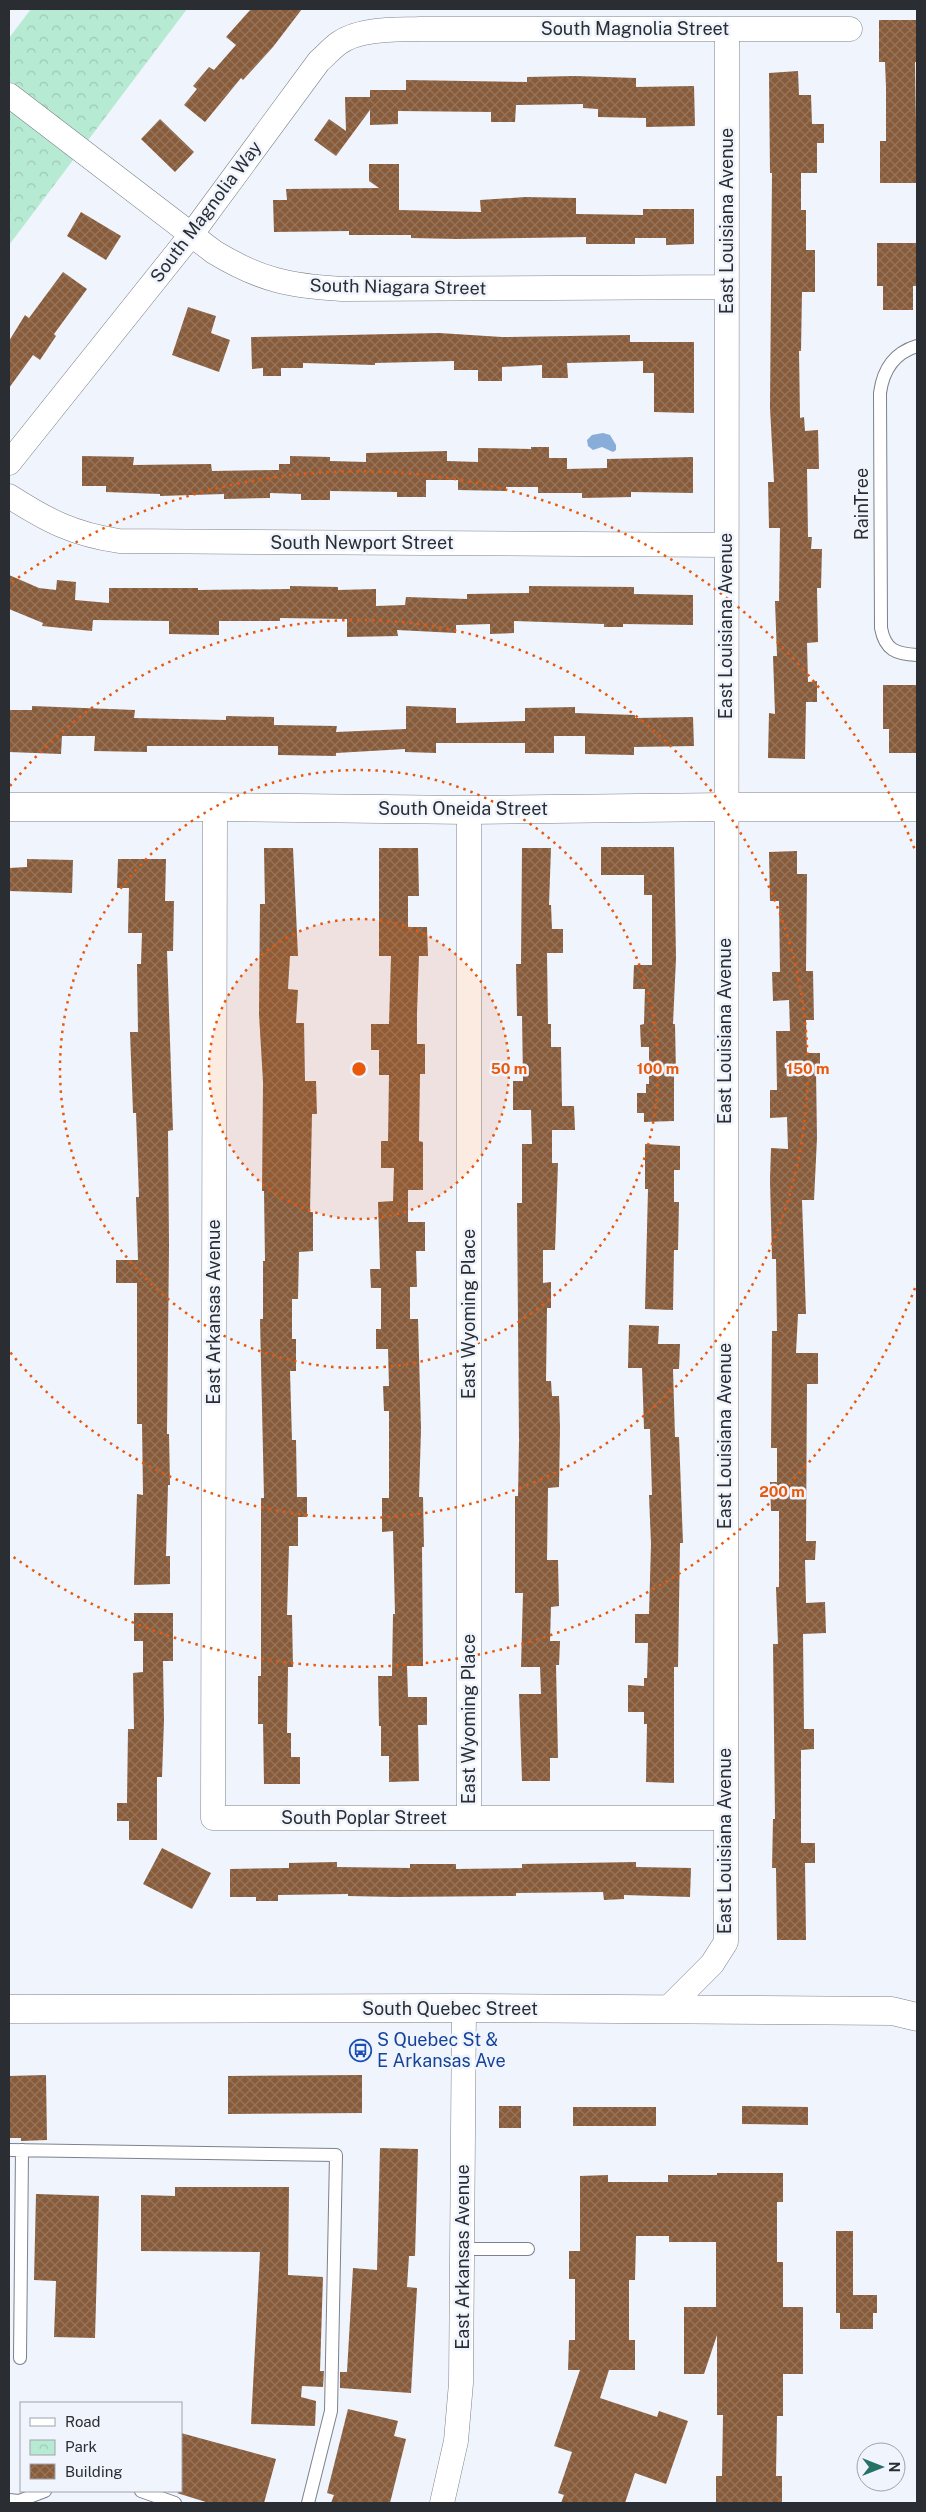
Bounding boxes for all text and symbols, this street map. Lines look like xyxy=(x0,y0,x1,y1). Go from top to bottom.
street label: South Magnolia Street xyxy=(541,18,729,39)
street label: East Louisiana Avenue xyxy=(716,128,737,314)
street label: South Magnolia Way xyxy=(146,137,266,286)
street label: South Niagara Street xyxy=(309,274,487,299)
street label: RainTree xyxy=(851,468,872,540)
street label: South Newport Street xyxy=(270,532,454,553)
street label: East Louisiana Avenue xyxy=(715,533,736,719)
street label: South Oneida Street xyxy=(378,798,548,819)
street label: East Louisiana Avenue xyxy=(714,938,735,1124)
centre of rings xyxy=(350,1060,368,1078)
text: 50 m xyxy=(491,1060,527,1077)
text: 100 m xyxy=(637,1060,679,1077)
text: 150 m xyxy=(786,1060,830,1077)
street label: East Arkansas Avenue xyxy=(203,1219,224,1405)
street label: East Wyoming Place xyxy=(458,1229,479,1399)
street label: East Louisiana Avenue xyxy=(714,1343,735,1529)
text: 200 m xyxy=(759,1483,805,1500)
street label: East Wyoming Place xyxy=(458,1634,479,1804)
street label: East Louisiana Avenue xyxy=(714,1748,735,1934)
street label: South Poplar Street xyxy=(281,1807,447,1828)
street label: South Quebec Street xyxy=(362,1998,538,2019)
place label: S Quebec St & E Arkansas Ave xyxy=(377,2029,506,2071)
bus stop icon: S Quebec St & E Arkansas Ave xyxy=(349,2038,373,2062)
street label: East Arkansas Avenue xyxy=(452,2164,473,2350)
legend xyxy=(20,2402,182,2492)
text: Road xyxy=(65,2413,101,2430)
text: Park xyxy=(65,2438,97,2455)
north arrow xyxy=(856,2442,906,2492)
text: N xyxy=(886,2462,902,2472)
text: Building xyxy=(65,2463,123,2480)

